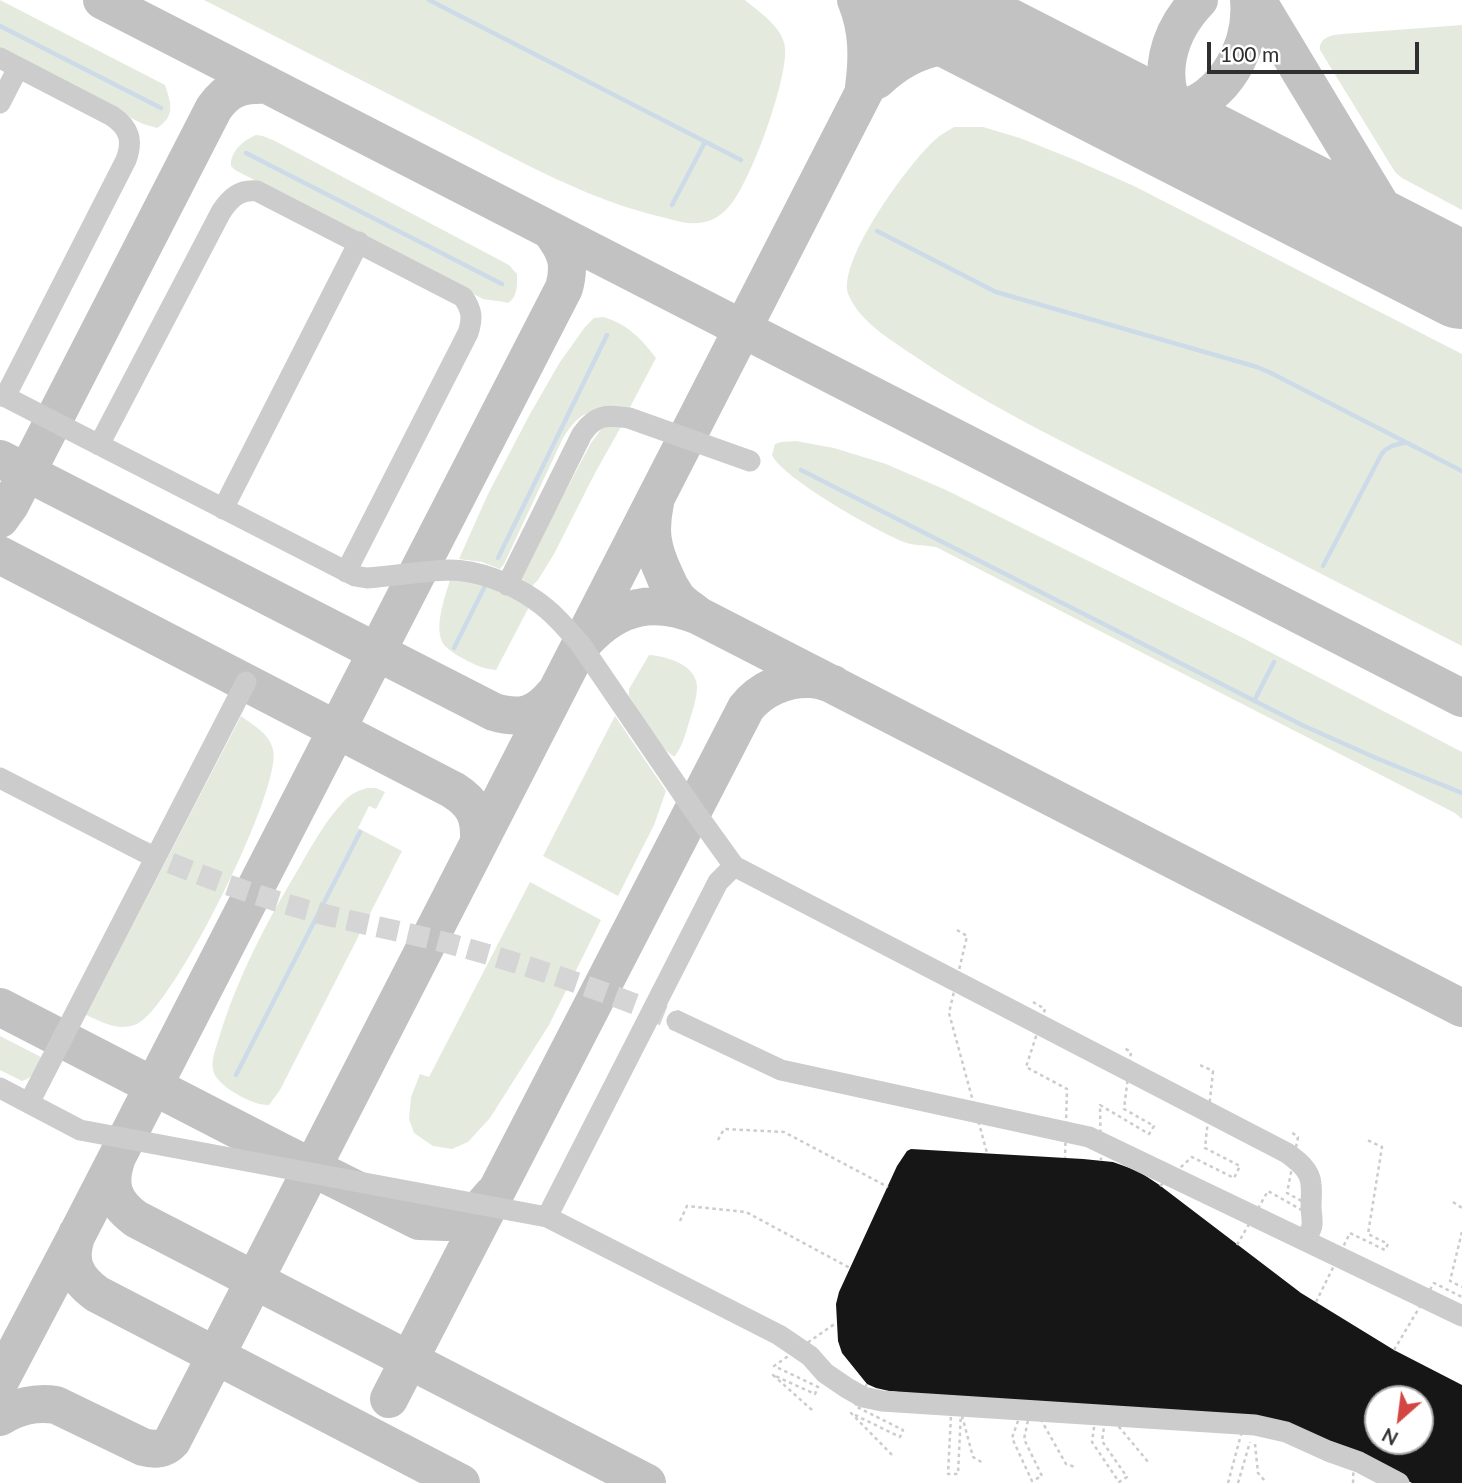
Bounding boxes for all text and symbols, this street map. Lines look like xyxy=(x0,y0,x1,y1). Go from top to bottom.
scale bar xyxy=(1210,28,1422,72)
text: 100 m xyxy=(1220,41,1279,66)
north arrow xyxy=(1364,1385,1434,1455)
text: N xyxy=(1378,1424,1402,1451)

